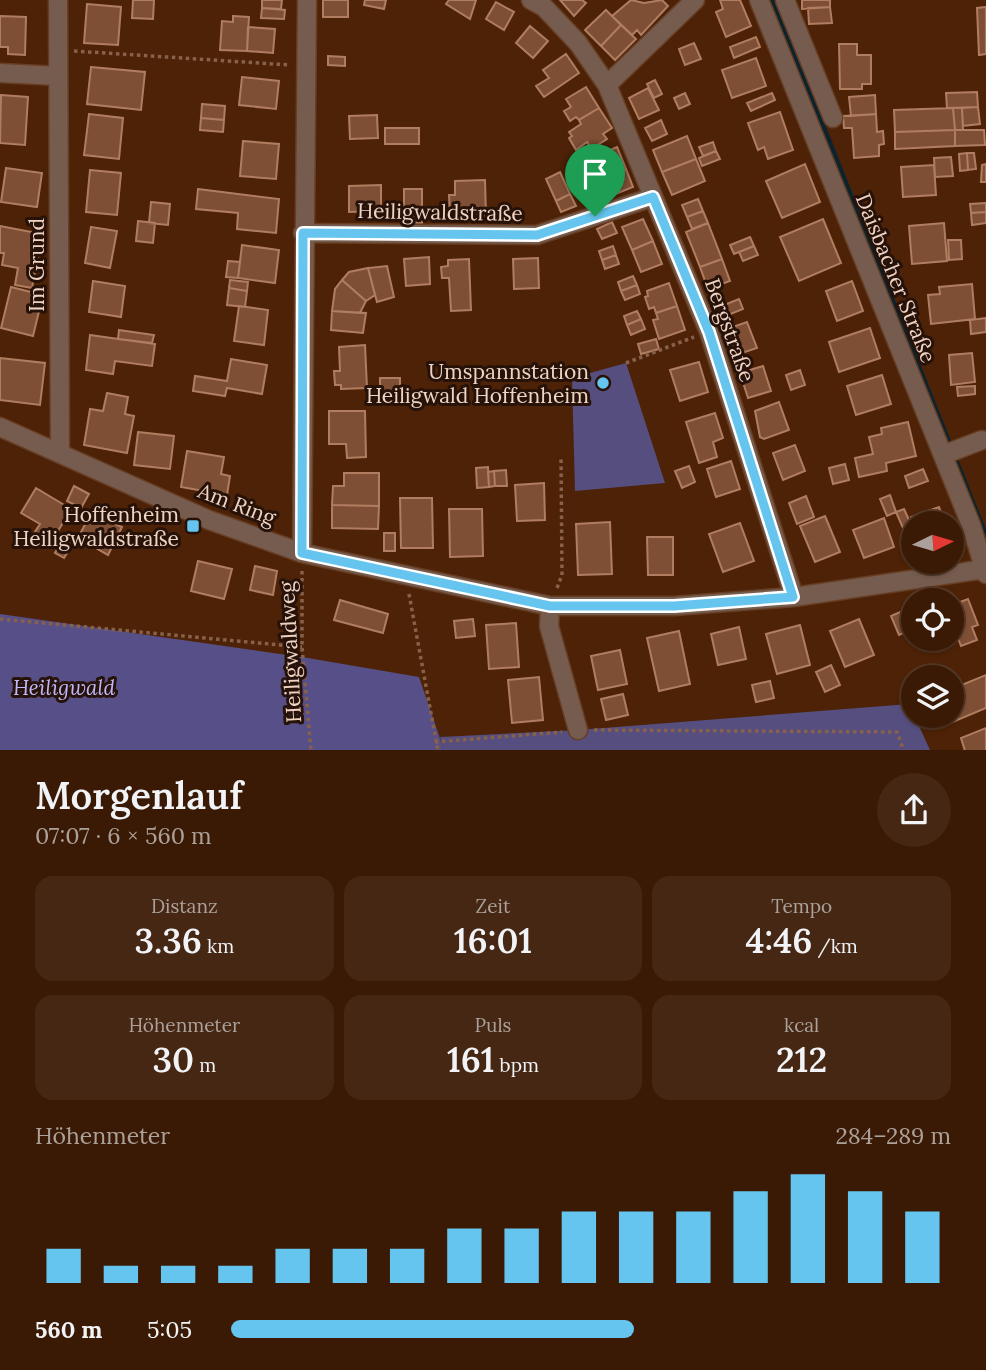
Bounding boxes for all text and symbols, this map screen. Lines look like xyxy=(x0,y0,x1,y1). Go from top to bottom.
pin xyxy=(565,144,625,216)
icon: arrive xyxy=(576,155,614,193)
street label: Daisbacher Straße xyxy=(850,189,942,367)
street label: Heiligwaldstraße xyxy=(357,197,523,227)
street label: Im Grund xyxy=(23,218,50,312)
street label: Bergstraße xyxy=(699,274,761,386)
place label: Umspannstation Heiligwald Hoffenheim xyxy=(366,358,589,409)
marker: Umspannstation Heiligwald Hoffenheim xyxy=(595,375,611,391)
street label: Am Ring xyxy=(193,477,280,531)
place label: Hoffenheim Heiligwaldstraße xyxy=(13,501,179,552)
north arrow xyxy=(901,511,964,574)
map controls xyxy=(901,511,964,728)
marker: Hoffenheim Heiligwaldstraße xyxy=(185,518,201,534)
street label: Heiligwaldweg xyxy=(273,580,307,724)
button: locate xyxy=(901,588,964,651)
button: layers xyxy=(901,665,964,728)
park label: Heiligwald xyxy=(13,674,115,701)
text: Morgenlauf xyxy=(35,771,243,819)
button: share xyxy=(877,773,951,847)
text: 07:07 · 6 × 560 m xyxy=(35,821,212,850)
text: Distanz xyxy=(151,894,218,918)
text: Zeit xyxy=(476,894,510,918)
text: Tempo xyxy=(771,894,832,918)
text: 3.36 xyxy=(134,918,202,963)
text: 16:01 xyxy=(454,918,532,963)
text: 4:46 xyxy=(745,918,813,963)
text: km xyxy=(202,934,234,958)
text: /km xyxy=(813,934,858,958)
text: Höhenmeter xyxy=(128,1013,240,1037)
text: Puls xyxy=(475,1013,511,1037)
text: kcal xyxy=(784,1013,819,1037)
text: 30 xyxy=(153,1037,194,1082)
text: 161 xyxy=(447,1037,495,1082)
text: 212 xyxy=(776,1037,827,1082)
text: m xyxy=(194,1053,216,1077)
text: bpm xyxy=(495,1053,539,1077)
text: Höhenmeter xyxy=(35,1121,170,1150)
text: 284–289 m xyxy=(835,1121,951,1150)
text: 560 m xyxy=(35,1315,102,1344)
text: 5:05 xyxy=(147,1315,192,1344)

